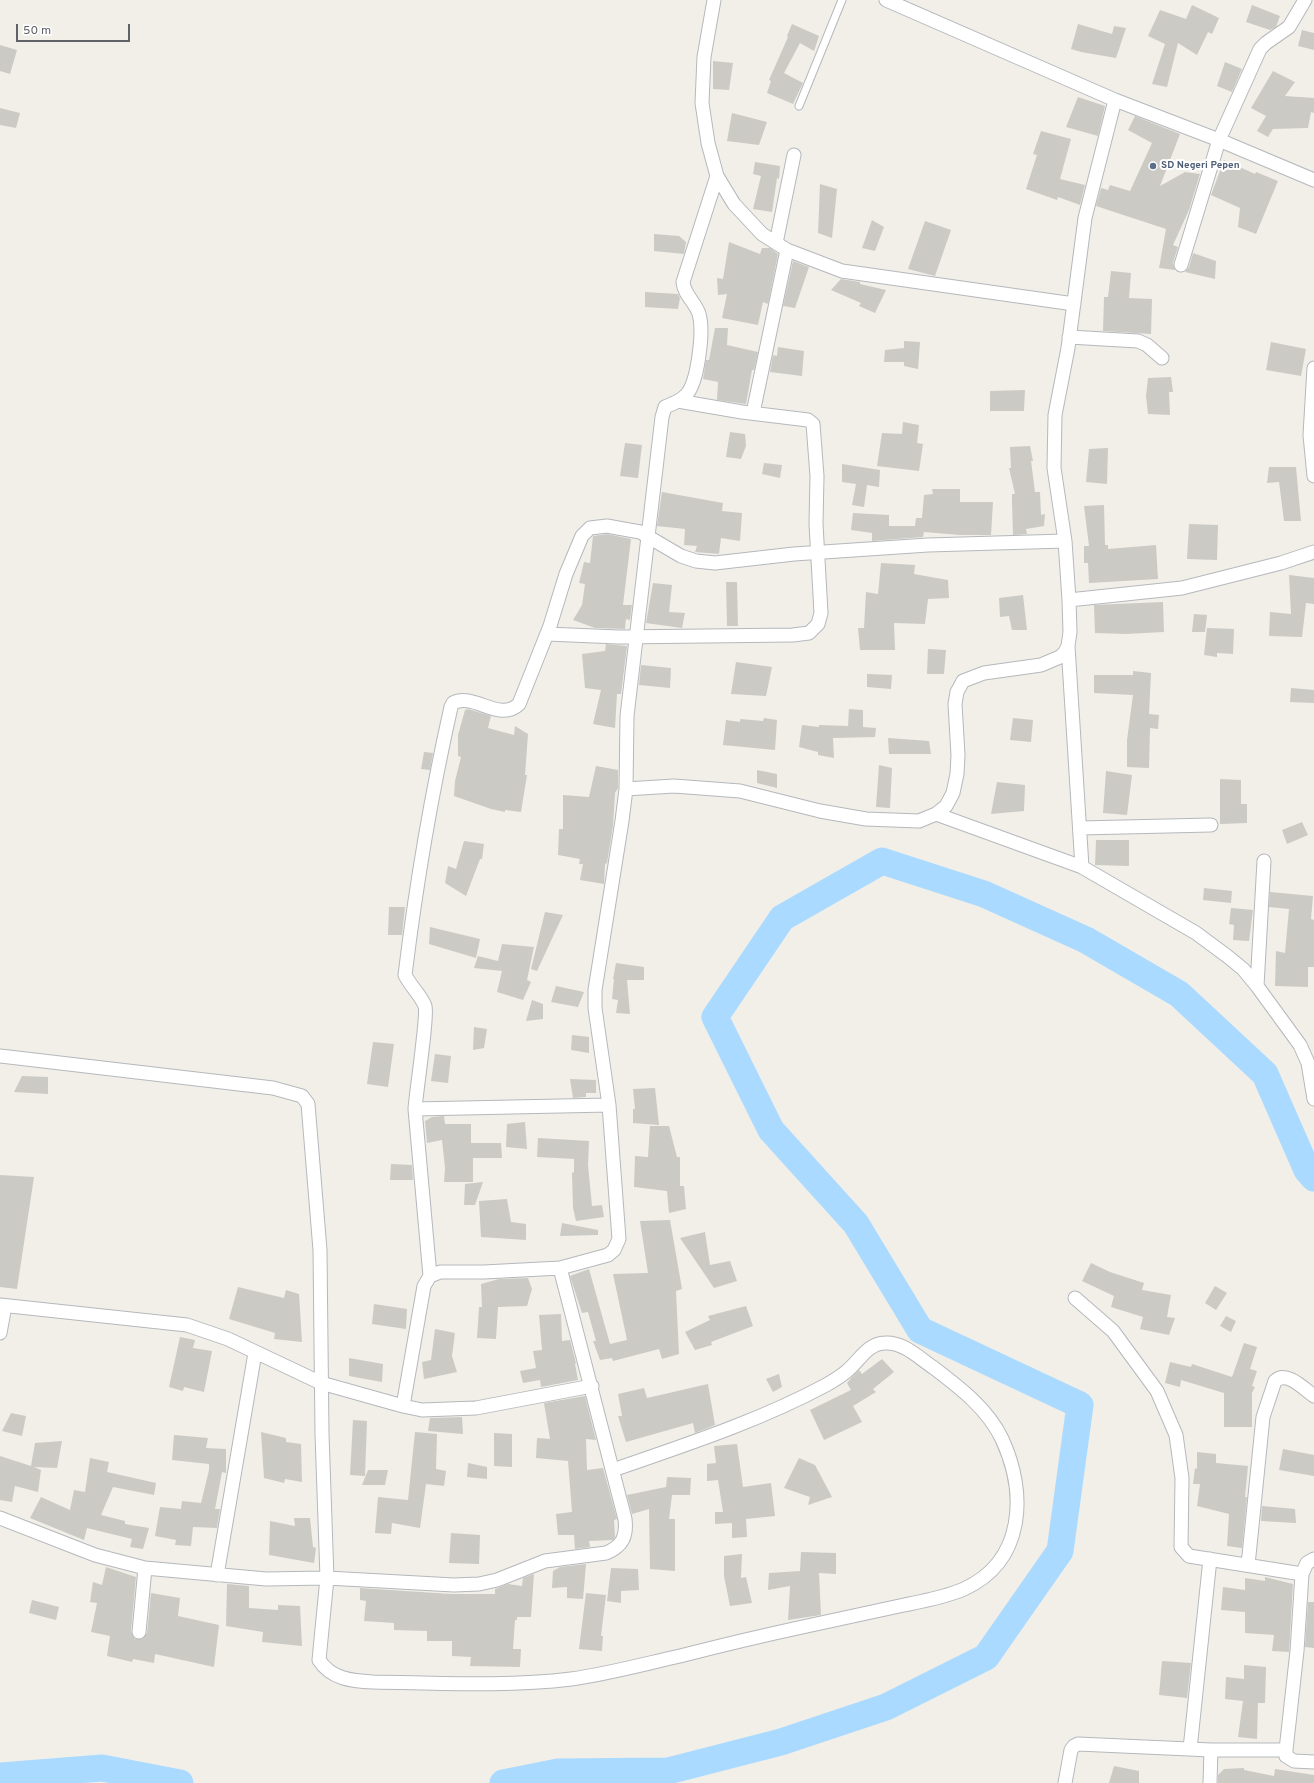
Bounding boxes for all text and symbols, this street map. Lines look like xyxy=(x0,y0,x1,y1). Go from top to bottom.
scale bar xyxy=(18,16,132,42)
text: 50 m xyxy=(23,23,51,39)
place label: SD Negeri Pepen xyxy=(1161,160,1240,172)
marker: SD Negeri Pepen xyxy=(1148,161,1158,171)

